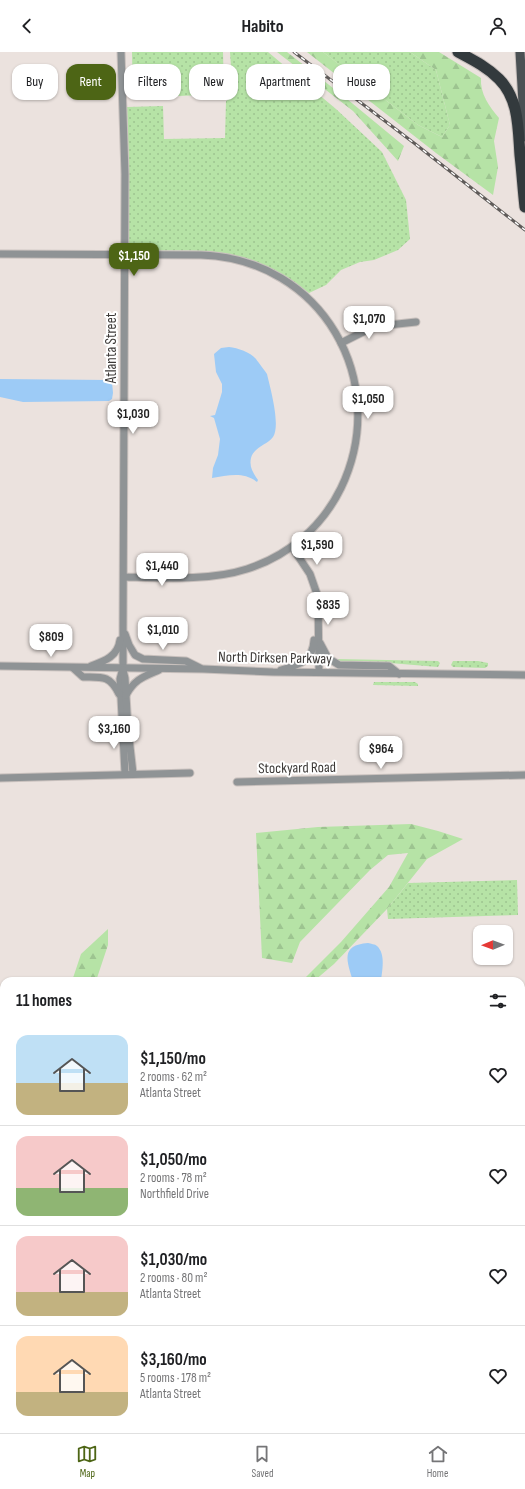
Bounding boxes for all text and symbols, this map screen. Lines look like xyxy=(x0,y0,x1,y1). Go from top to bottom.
icon: back xyxy=(16,15,38,37)
icon: person xyxy=(487,15,509,37)
text: Habito xyxy=(241,16,284,37)
chip: Buy xyxy=(12,64,58,100)
chip: Rent xyxy=(66,64,116,100)
chip: Filters xyxy=(124,64,181,100)
chip: New xyxy=(189,64,238,100)
chip: Apartment xyxy=(246,64,325,100)
chip: House xyxy=(333,64,390,100)
pin: $1,150 xyxy=(101,243,167,277)
text: $1,150 xyxy=(118,248,150,264)
pin: $1,070 xyxy=(336,306,402,340)
text: $1,070 xyxy=(353,311,385,327)
street label: Atlanta Street xyxy=(102,312,121,384)
pin: $1,050 xyxy=(335,386,401,420)
text: $1,050 xyxy=(351,391,385,407)
pin: $1,030 xyxy=(100,401,166,435)
text: $1,030 xyxy=(116,406,150,422)
pin: $1,590 xyxy=(284,532,350,566)
text: $1,590 xyxy=(300,537,334,553)
pin: $1,440 xyxy=(129,553,195,587)
text: $1,440 xyxy=(145,558,179,574)
pin: $835 xyxy=(304,592,352,626)
text: $835 xyxy=(316,597,340,613)
pin: $1,010 xyxy=(130,617,196,651)
text: $1,010 xyxy=(147,622,179,638)
pin: $809 xyxy=(27,624,75,658)
text: $809 xyxy=(38,629,64,645)
street label: North Dirksen Parkway xyxy=(218,648,332,668)
pin: $3,160 xyxy=(81,716,147,750)
text: $3,160 xyxy=(98,721,130,737)
pin: $964 xyxy=(357,736,405,770)
text: $964 xyxy=(368,741,394,757)
street label: Stockyard Road xyxy=(258,758,336,778)
north arrow xyxy=(473,925,513,965)
map controls xyxy=(473,925,513,965)
icon: filters xyxy=(487,990,509,1012)
text: 11 homes xyxy=(16,991,72,1011)
text: $1,150/mo xyxy=(140,1049,206,1069)
icon: home xyxy=(48,1051,96,1099)
icon: heart xyxy=(487,1064,509,1086)
text: 2 rooms · 62 m² xyxy=(140,1069,207,1085)
text: Atlanta Street xyxy=(140,1085,201,1101)
text: $1,050/mo xyxy=(140,1150,207,1170)
icon: home xyxy=(48,1152,96,1200)
icon: heart xyxy=(487,1165,509,1187)
text: 2 rooms · 78 m² xyxy=(140,1170,207,1186)
text: Northfield Drive xyxy=(140,1186,209,1202)
text: $1,030/mo xyxy=(140,1250,207,1270)
icon: home xyxy=(48,1252,96,1300)
icon: heart xyxy=(487,1265,509,1287)
text: 2 rooms · 80 m² xyxy=(140,1270,207,1286)
text: Atlanta Street xyxy=(140,1286,201,1302)
text: $3,160/mo xyxy=(140,1350,207,1370)
icon: home xyxy=(48,1352,96,1400)
icon: heart xyxy=(487,1365,509,1387)
text: 5 rooms · 178 m² xyxy=(140,1370,211,1386)
text: Atlanta Street xyxy=(140,1386,201,1402)
tab: Map xyxy=(76,1443,98,1480)
tab: Saved xyxy=(251,1443,274,1480)
tab: Home xyxy=(427,1443,449,1480)

